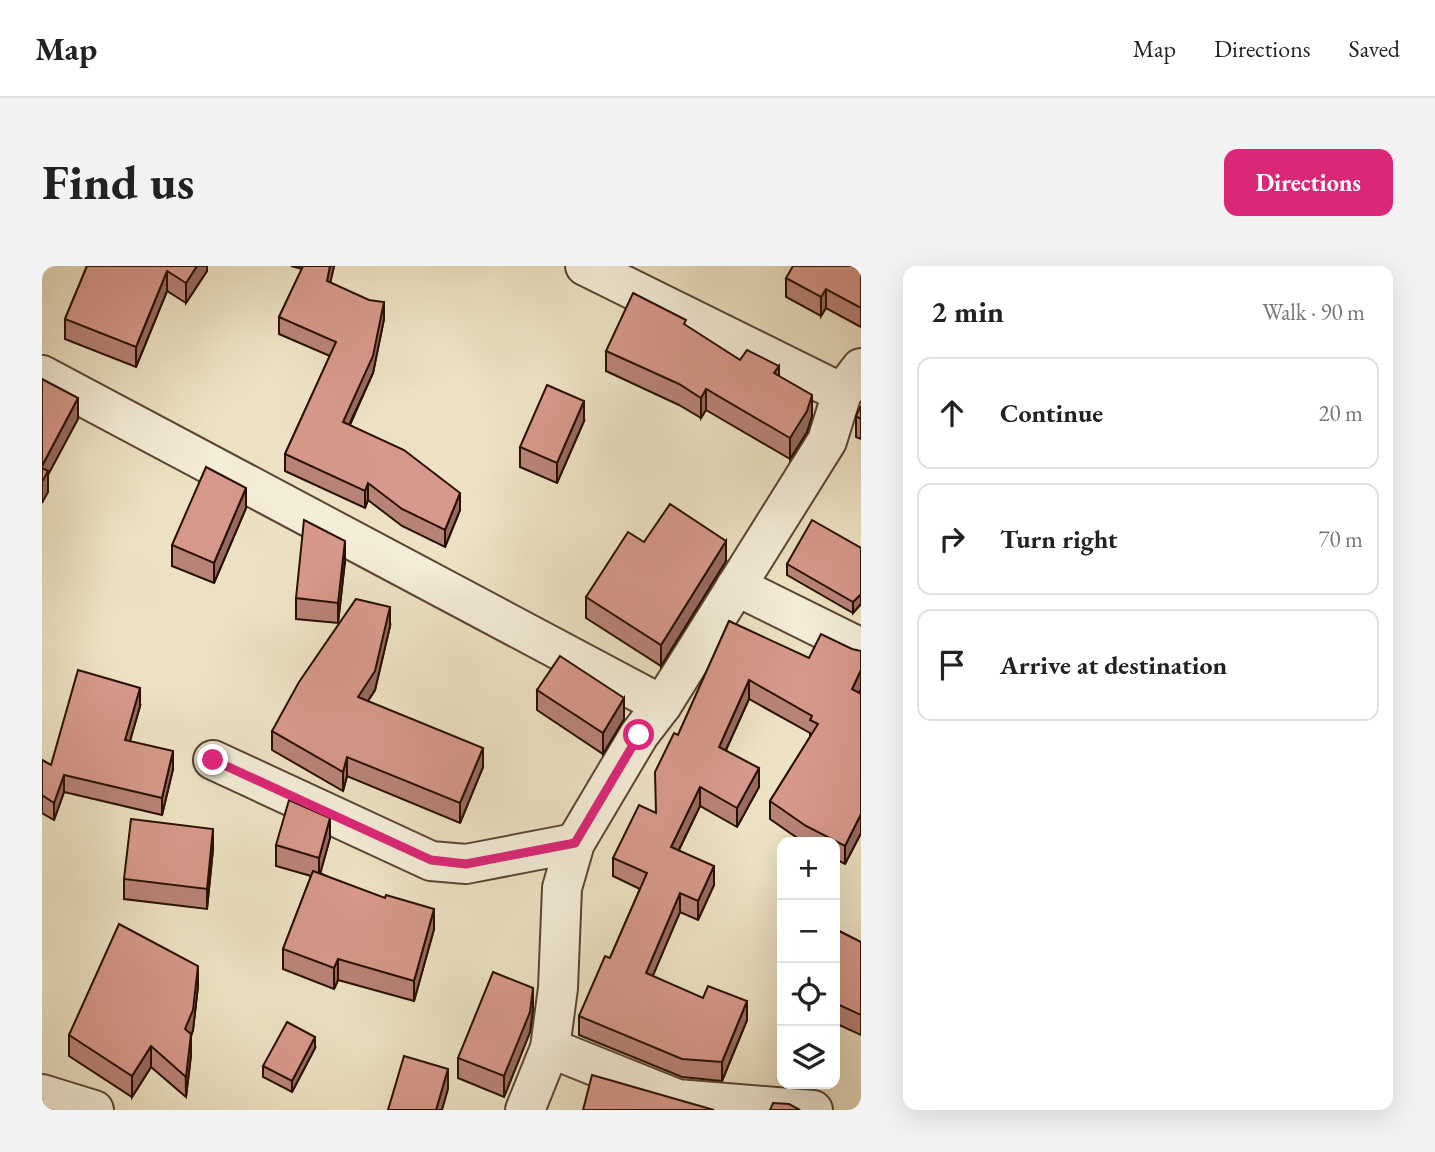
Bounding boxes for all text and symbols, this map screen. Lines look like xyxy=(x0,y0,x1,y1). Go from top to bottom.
text: Map xyxy=(35,27,97,70)
text: Map xyxy=(1133,33,1176,64)
text: Directions xyxy=(1214,33,1311,64)
text: Saved xyxy=(1349,33,1400,64)
button: Directions xyxy=(1224,149,1393,216)
text: Find us xyxy=(42,150,194,214)
text: 2 min xyxy=(931,292,1004,331)
text: Walk · 90 m xyxy=(1262,297,1365,327)
icon: ahead xyxy=(933,394,971,432)
text: Continue xyxy=(1000,396,1103,430)
text: 20 m xyxy=(1318,398,1363,428)
icon: right xyxy=(933,520,971,558)
text: Turn right xyxy=(1000,522,1118,556)
text: 70 m xyxy=(1318,524,1363,554)
icon: arrive xyxy=(933,646,971,684)
text: Arrive at destination xyxy=(1000,648,1227,682)
route start xyxy=(623,719,654,750)
route end xyxy=(197,744,228,775)
map controls xyxy=(777,837,840,1089)
button: + xyxy=(777,837,840,900)
button: − xyxy=(777,900,840,963)
button: locate xyxy=(777,963,840,1026)
button: layers xyxy=(777,1026,840,1089)

